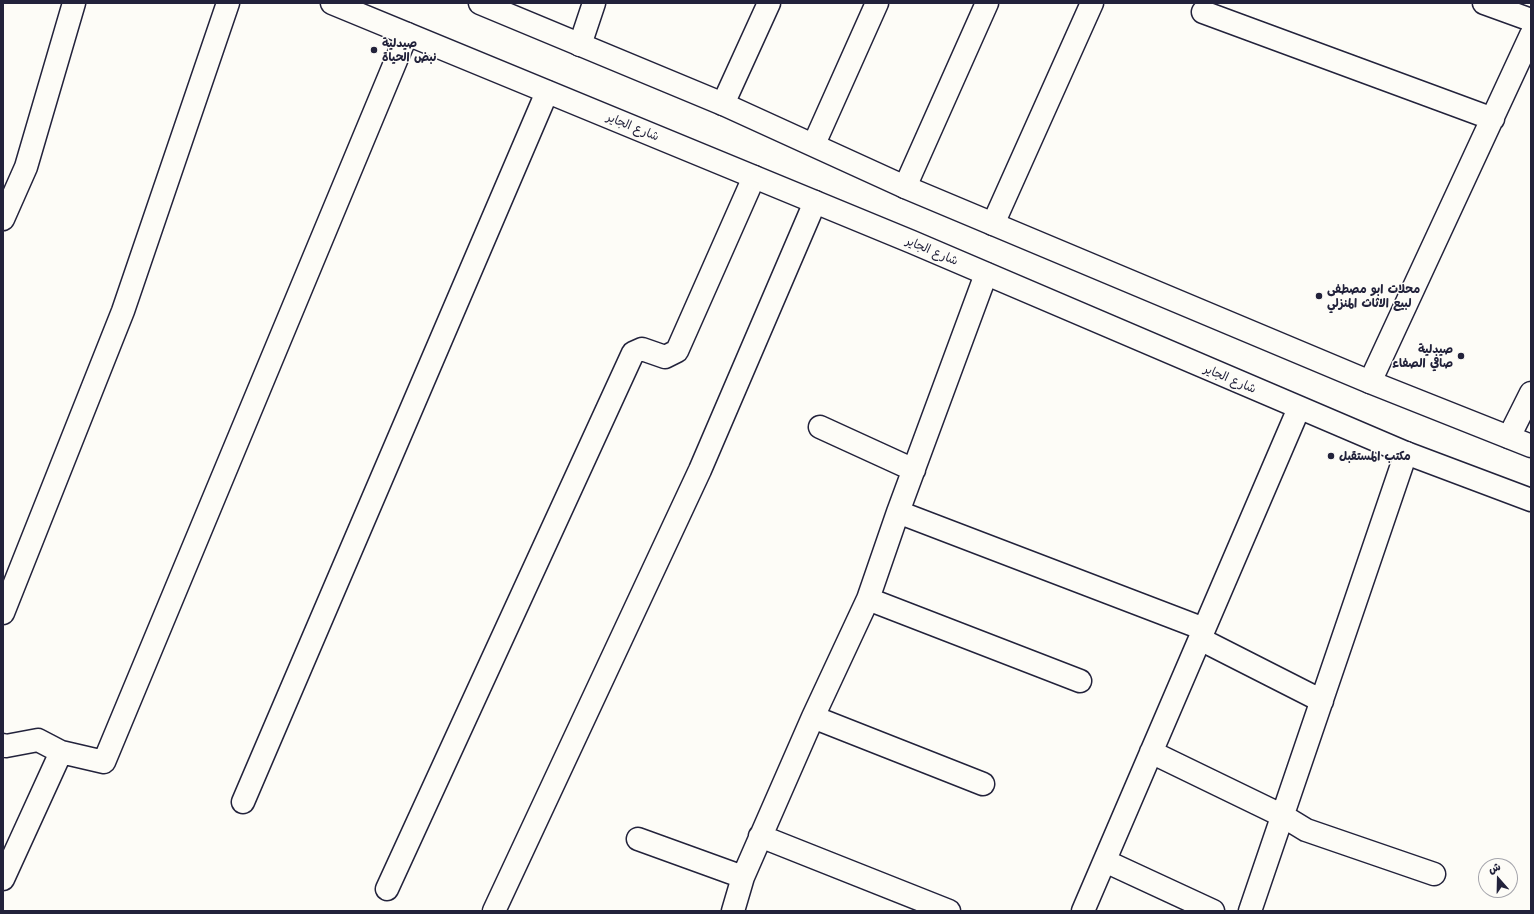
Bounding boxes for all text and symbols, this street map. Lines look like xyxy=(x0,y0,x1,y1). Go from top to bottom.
place label: صيدلية نبض الحياة xyxy=(382,36,436,64)
marker: صيدلية نبض الحياة xyxy=(369,45,379,55)
street label: شارع الجاير xyxy=(605,110,661,144)
street label: شارع الجاير xyxy=(904,234,960,268)
place label: محلات ابو مصطفى لبيع الاثاث المنزلي xyxy=(1327,282,1420,310)
marker: محلات ابو مصطفى لبيع الاثاث المنزلي xyxy=(1314,291,1324,301)
place label: صيدلية صافي الصفاء xyxy=(1392,342,1453,370)
marker: صيدلية صافي الصفاء xyxy=(1456,351,1466,361)
street label: شارع الجاير xyxy=(1202,362,1258,396)
place label: مكتب المستقبل xyxy=(1339,449,1411,463)
marker: مكتب المستقبل xyxy=(1326,451,1336,461)
north arrow xyxy=(1478,858,1518,898)
text: ش xyxy=(1486,858,1502,876)

